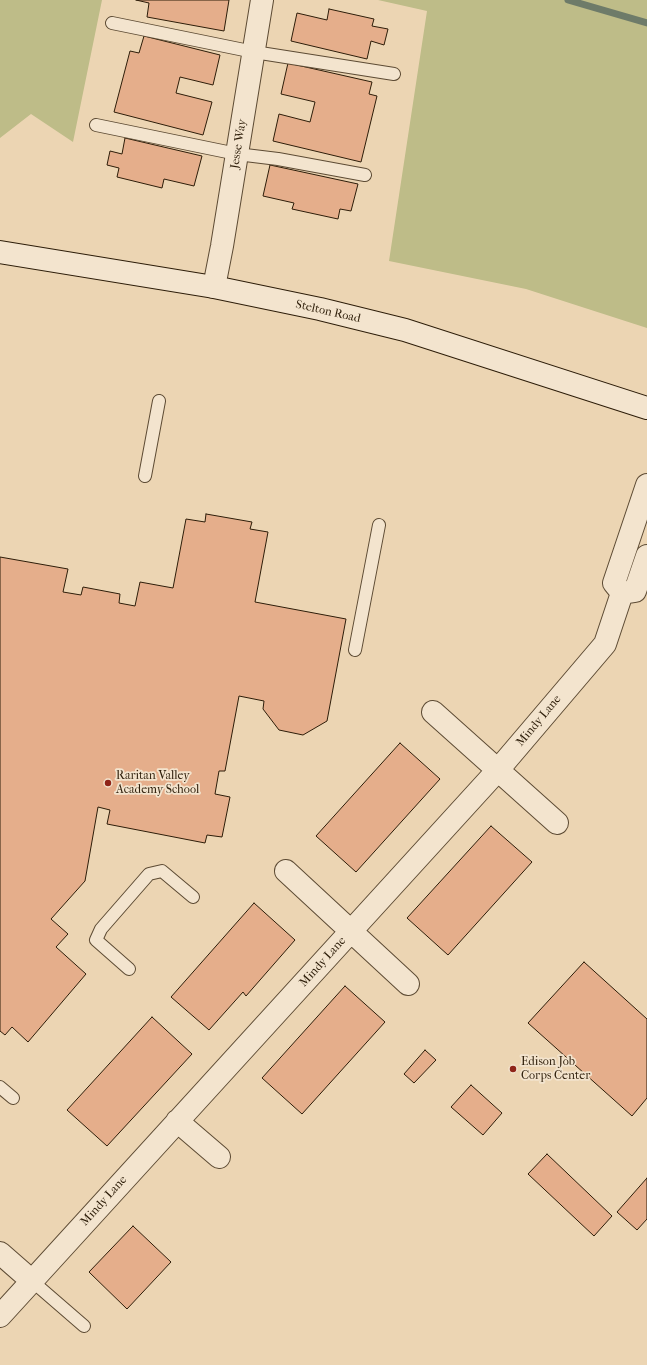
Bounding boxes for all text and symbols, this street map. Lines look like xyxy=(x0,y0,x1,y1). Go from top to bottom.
street label: Jesse Way xyxy=(228,118,250,170)
street label: Stelton Road xyxy=(294,298,362,326)
street label: Mindy Lane xyxy=(513,692,565,750)
place label: Raritan Valley Academy School xyxy=(116,769,199,797)
marker: Raritan Valley Academy School xyxy=(103,778,113,788)
street label: Mindy Lane xyxy=(297,934,349,990)
place label: Edison Job Corps Center xyxy=(521,1055,590,1083)
marker: Edison Job Corps Center xyxy=(508,1064,518,1074)
street label: Mindy Lane xyxy=(78,1173,130,1229)

